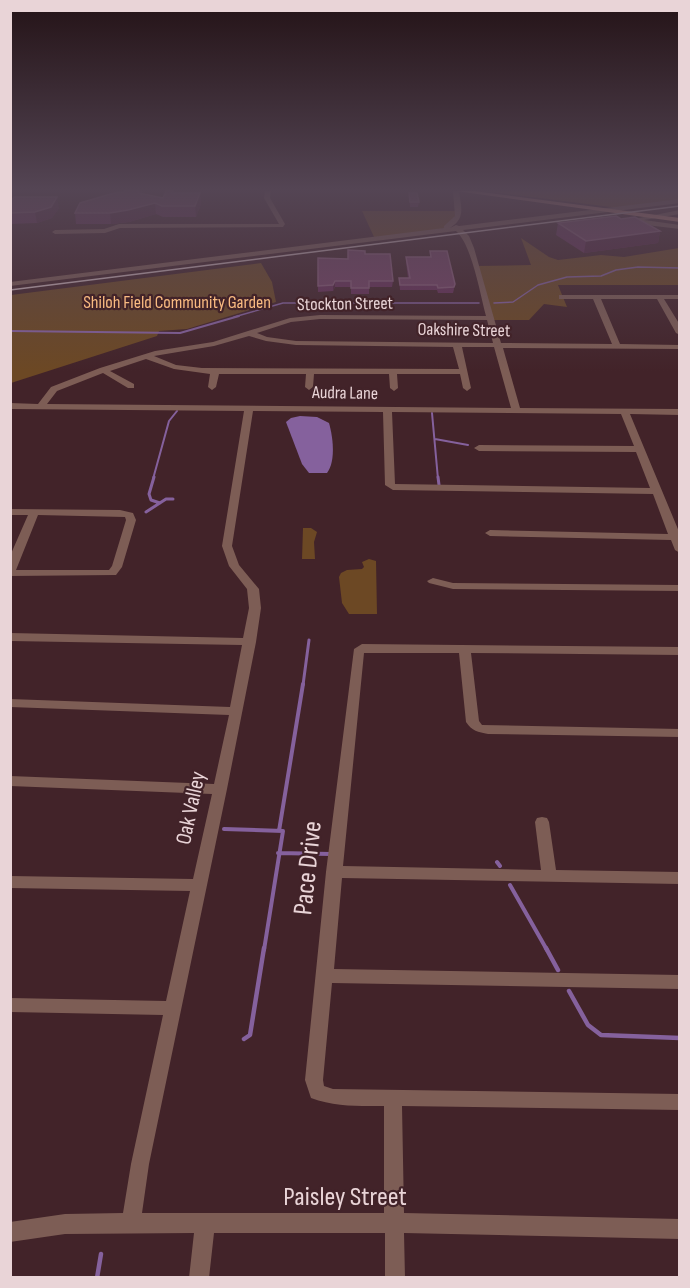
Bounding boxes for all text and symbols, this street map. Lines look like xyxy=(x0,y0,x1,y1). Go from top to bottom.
park label: Shiloh Field Community Garden xyxy=(83,292,271,313)
street label: Stockton Street xyxy=(297,293,394,315)
street label: Oakshire Street xyxy=(417,319,511,341)
street label: Audra Lane xyxy=(311,382,378,404)
street label: Oak Valley xyxy=(170,768,212,847)
street label: Pace Drive xyxy=(287,819,329,917)
street label: Paisley Street xyxy=(283,1181,407,1213)

